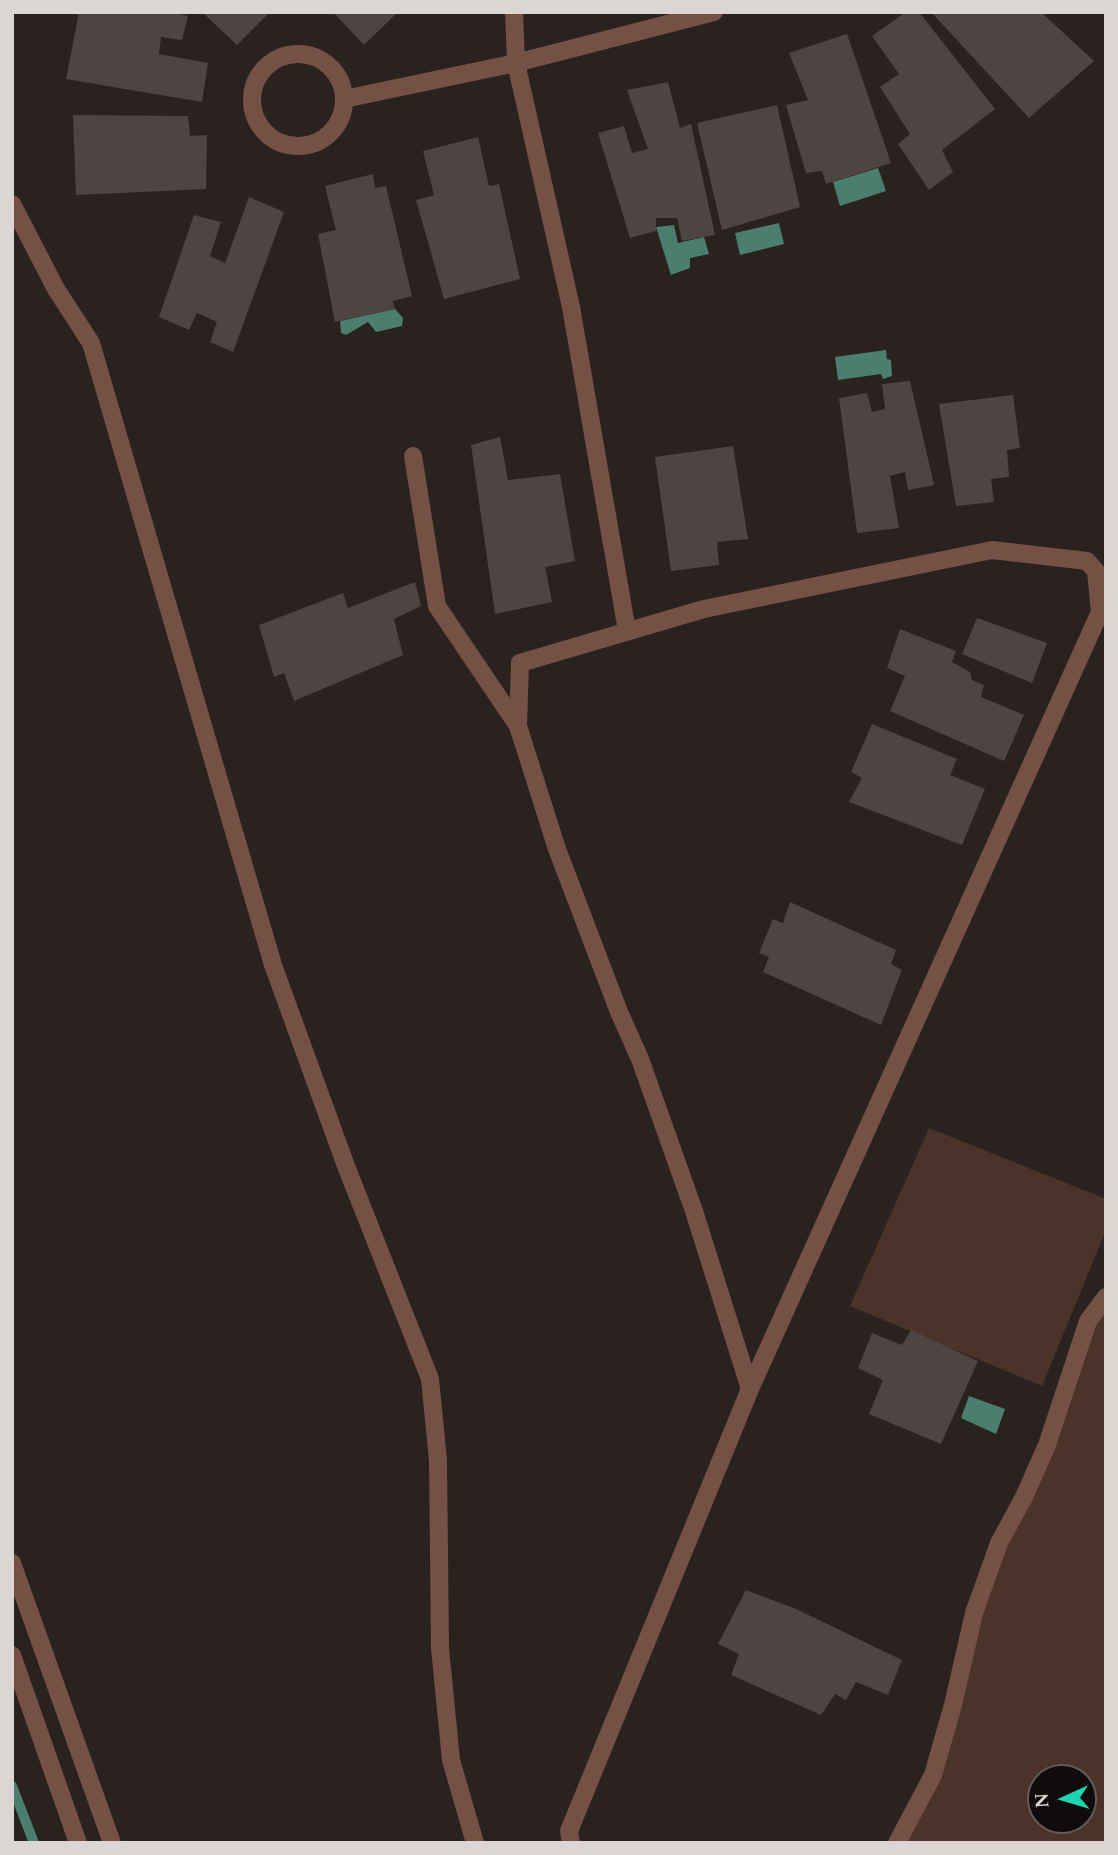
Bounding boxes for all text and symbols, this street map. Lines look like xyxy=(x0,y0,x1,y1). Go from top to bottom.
north arrow xyxy=(1027,1764,1097,1834)
text: N xyxy=(1028,1792,1058,1809)

